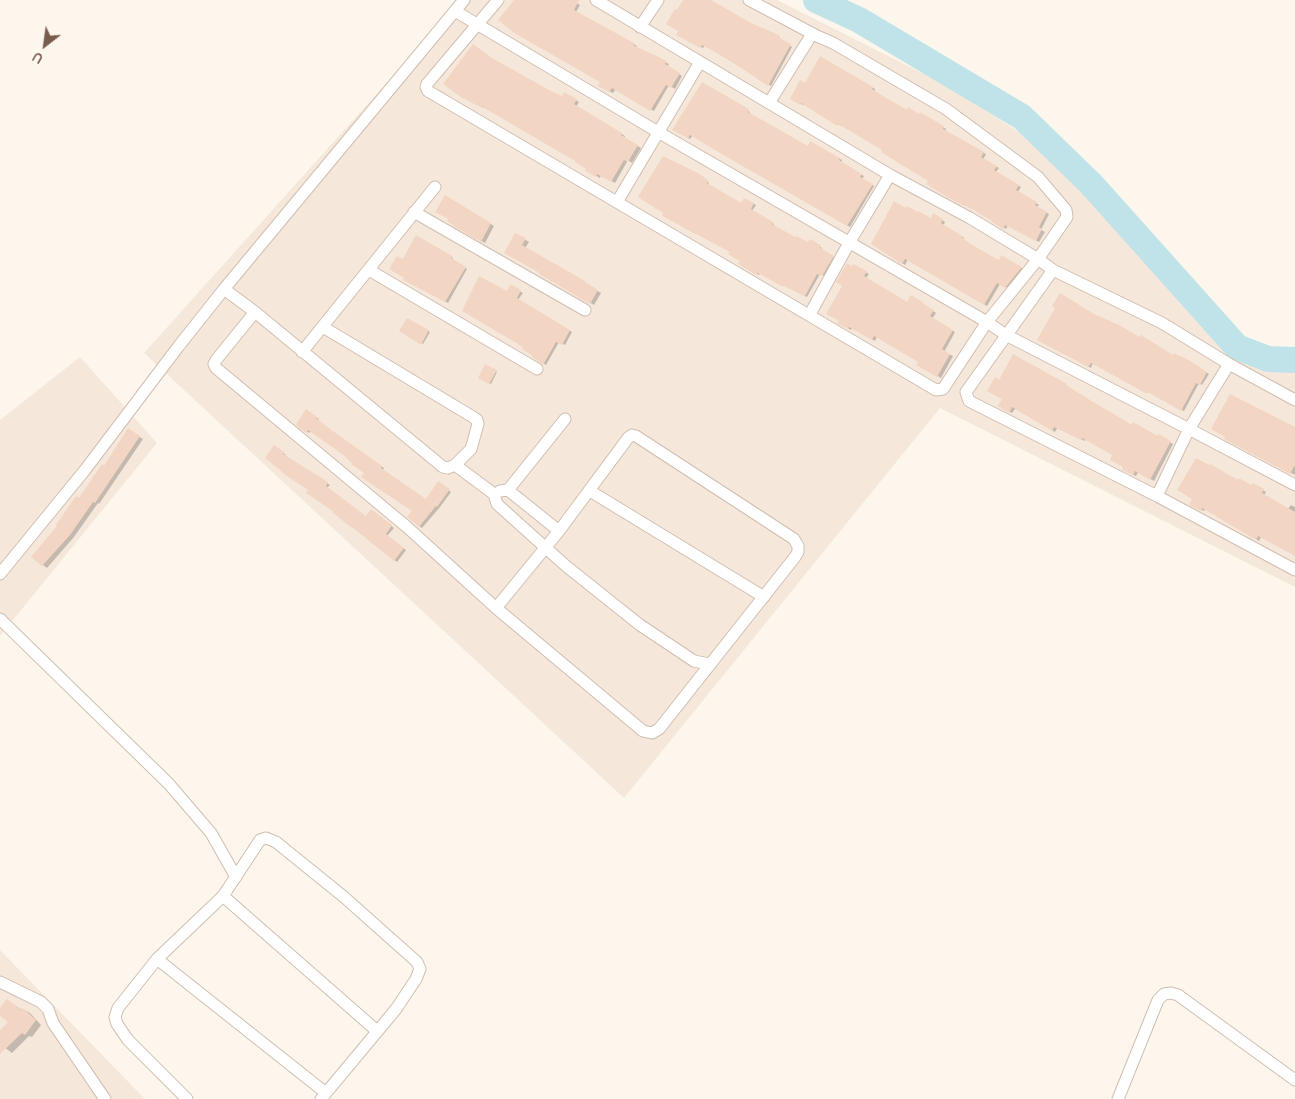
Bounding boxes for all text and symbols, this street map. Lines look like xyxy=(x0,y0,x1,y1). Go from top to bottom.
north arrow xyxy=(20,20,70,70)
text: U xyxy=(29,48,46,68)

